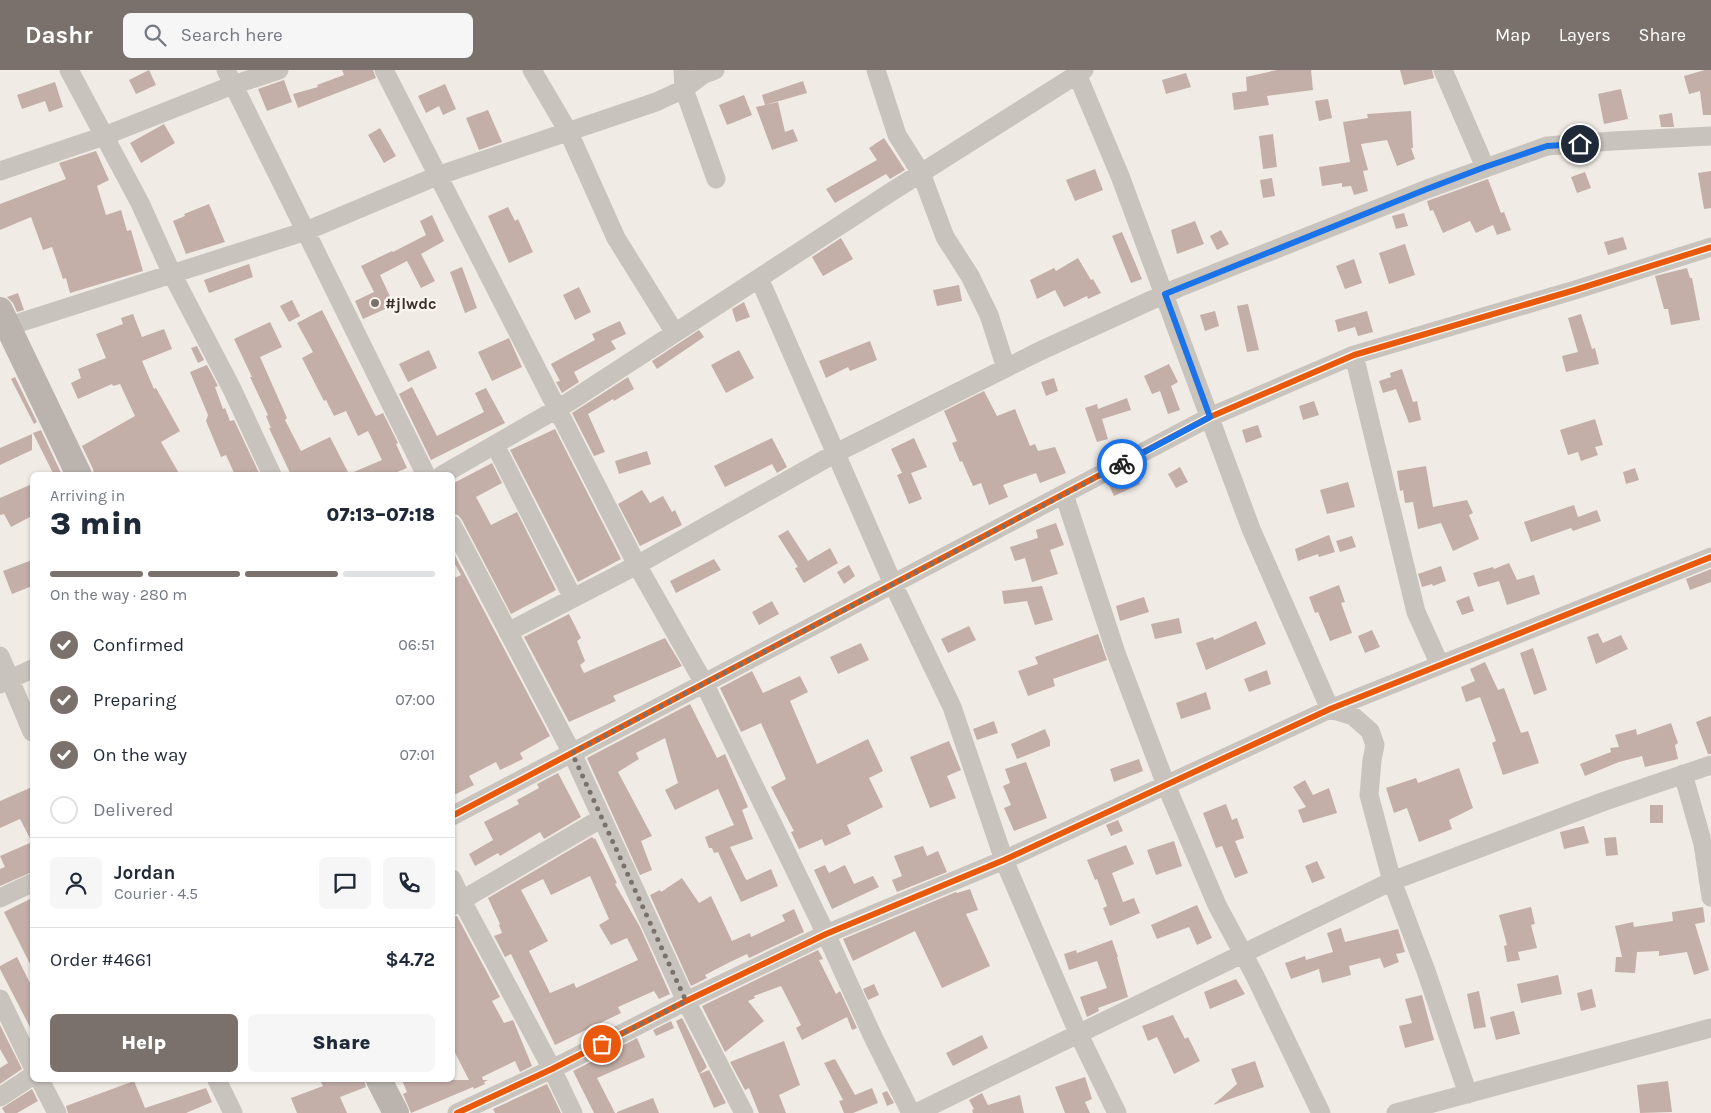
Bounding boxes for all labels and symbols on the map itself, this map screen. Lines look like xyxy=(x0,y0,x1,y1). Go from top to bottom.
pin xyxy=(1559,123,1601,165)
place label: #jlwdc xyxy=(385,294,437,313)
marker: #jlwdc xyxy=(369,297,381,309)
courier xyxy=(1097,439,1147,489)
pin xyxy=(581,1023,623,1065)

